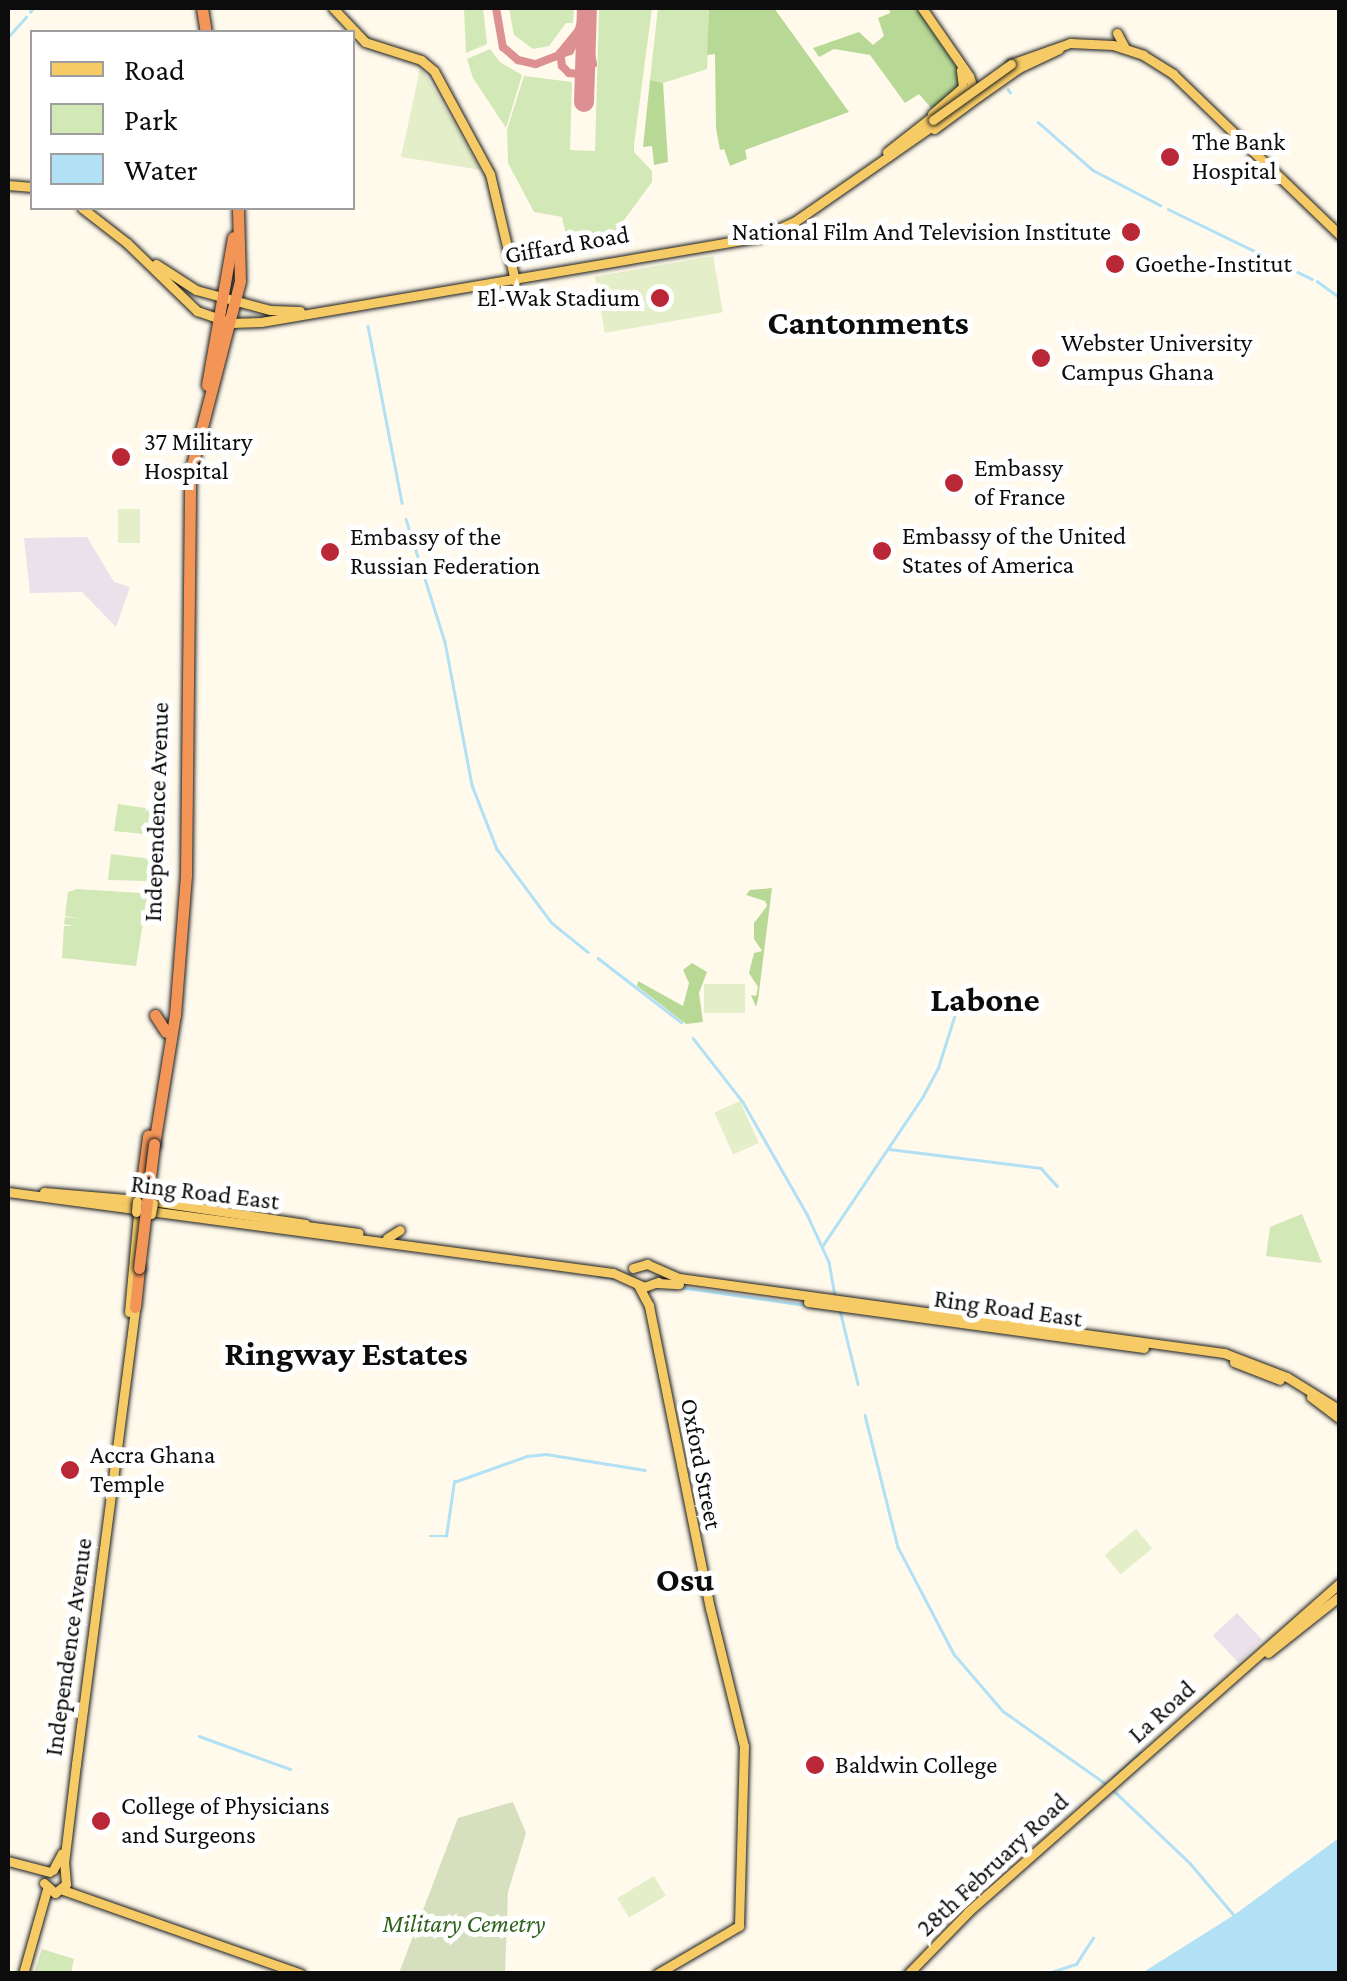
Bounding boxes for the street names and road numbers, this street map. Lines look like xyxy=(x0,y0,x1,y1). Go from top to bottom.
street label: Giffard Road xyxy=(503,219,631,271)
street label: Independence Avenue xyxy=(138,702,176,922)
street label: Ring Road East xyxy=(129,1169,281,1217)
street label: Ring Road East xyxy=(932,1284,1084,1334)
street label: Oxford Street xyxy=(674,1396,728,1532)
street label: Independence Avenue xyxy=(39,1536,99,1758)
street label: La Road xyxy=(1122,1674,1202,1750)
street label: 28th February Road xyxy=(911,1787,1075,1943)

